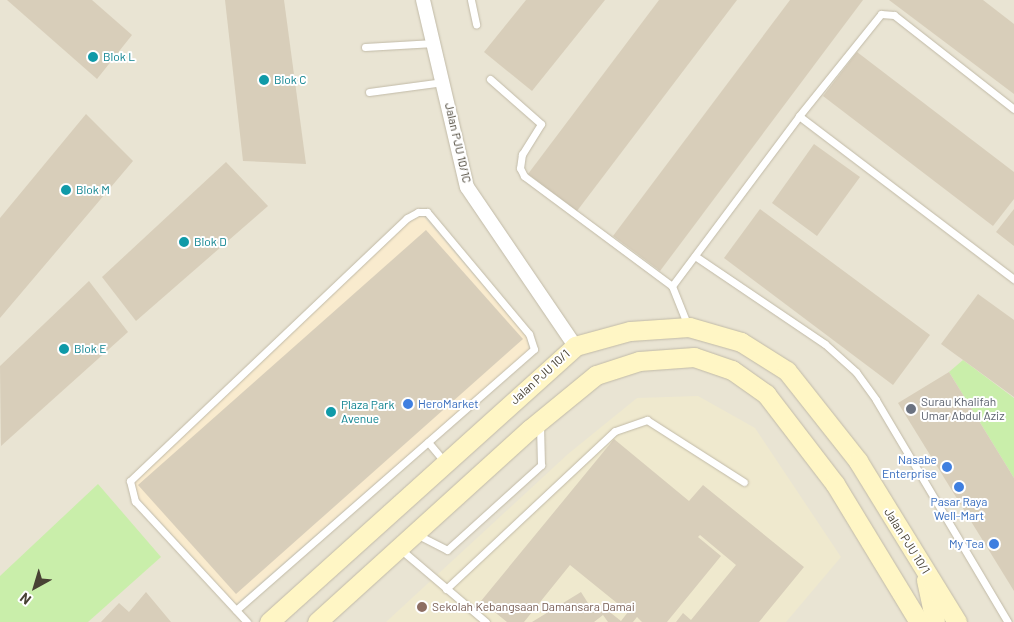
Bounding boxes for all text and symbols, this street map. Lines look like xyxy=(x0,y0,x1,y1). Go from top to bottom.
place label: Blok L xyxy=(103,50,135,64)
marker: Blok L xyxy=(87,51,99,63)
place label: Blok C xyxy=(274,73,307,87)
marker: Blok C xyxy=(258,74,270,86)
street label: Jalan PJU 10/1C xyxy=(442,101,474,185)
place label: Blok M xyxy=(76,183,110,197)
marker: Blok M xyxy=(60,184,72,196)
place label: Blok D xyxy=(194,235,227,249)
marker: Blok D xyxy=(178,236,190,248)
place label: Blok E xyxy=(74,342,106,356)
marker: Blok E xyxy=(58,343,70,355)
street label: Jalan PJU 10/1 xyxy=(507,347,573,407)
place label: Surau Khalifah Umar Abdul Aziz xyxy=(921,395,1005,423)
place label: HeroMarket xyxy=(418,397,479,411)
place label: Plaza Park Avenue xyxy=(341,398,394,426)
marker: HeroMarket xyxy=(402,398,414,410)
marker: Surau Khalifah Umar Abdul Aziz xyxy=(905,403,917,415)
marker: Plaza Park Avenue xyxy=(325,406,337,418)
place label: Nasabe Enterprise xyxy=(882,453,937,481)
marker: Nasabe Enterprise xyxy=(941,461,953,473)
marker: Pasar Raya Well-Mart xyxy=(953,481,965,493)
place label: Pasar Raya Well-Mart xyxy=(931,495,987,523)
street label: Jalan PJU 10/1 xyxy=(881,505,933,577)
place label: My Tea xyxy=(949,537,984,551)
marker: My Tea xyxy=(988,538,1000,550)
north arrow xyxy=(10,562,60,612)
text: N xyxy=(16,590,34,609)
place label: Sekolah Kebangsaan Damansara Damai xyxy=(432,600,635,614)
marker: Sekolah Kebangsaan Damansara Damai xyxy=(416,601,428,613)

